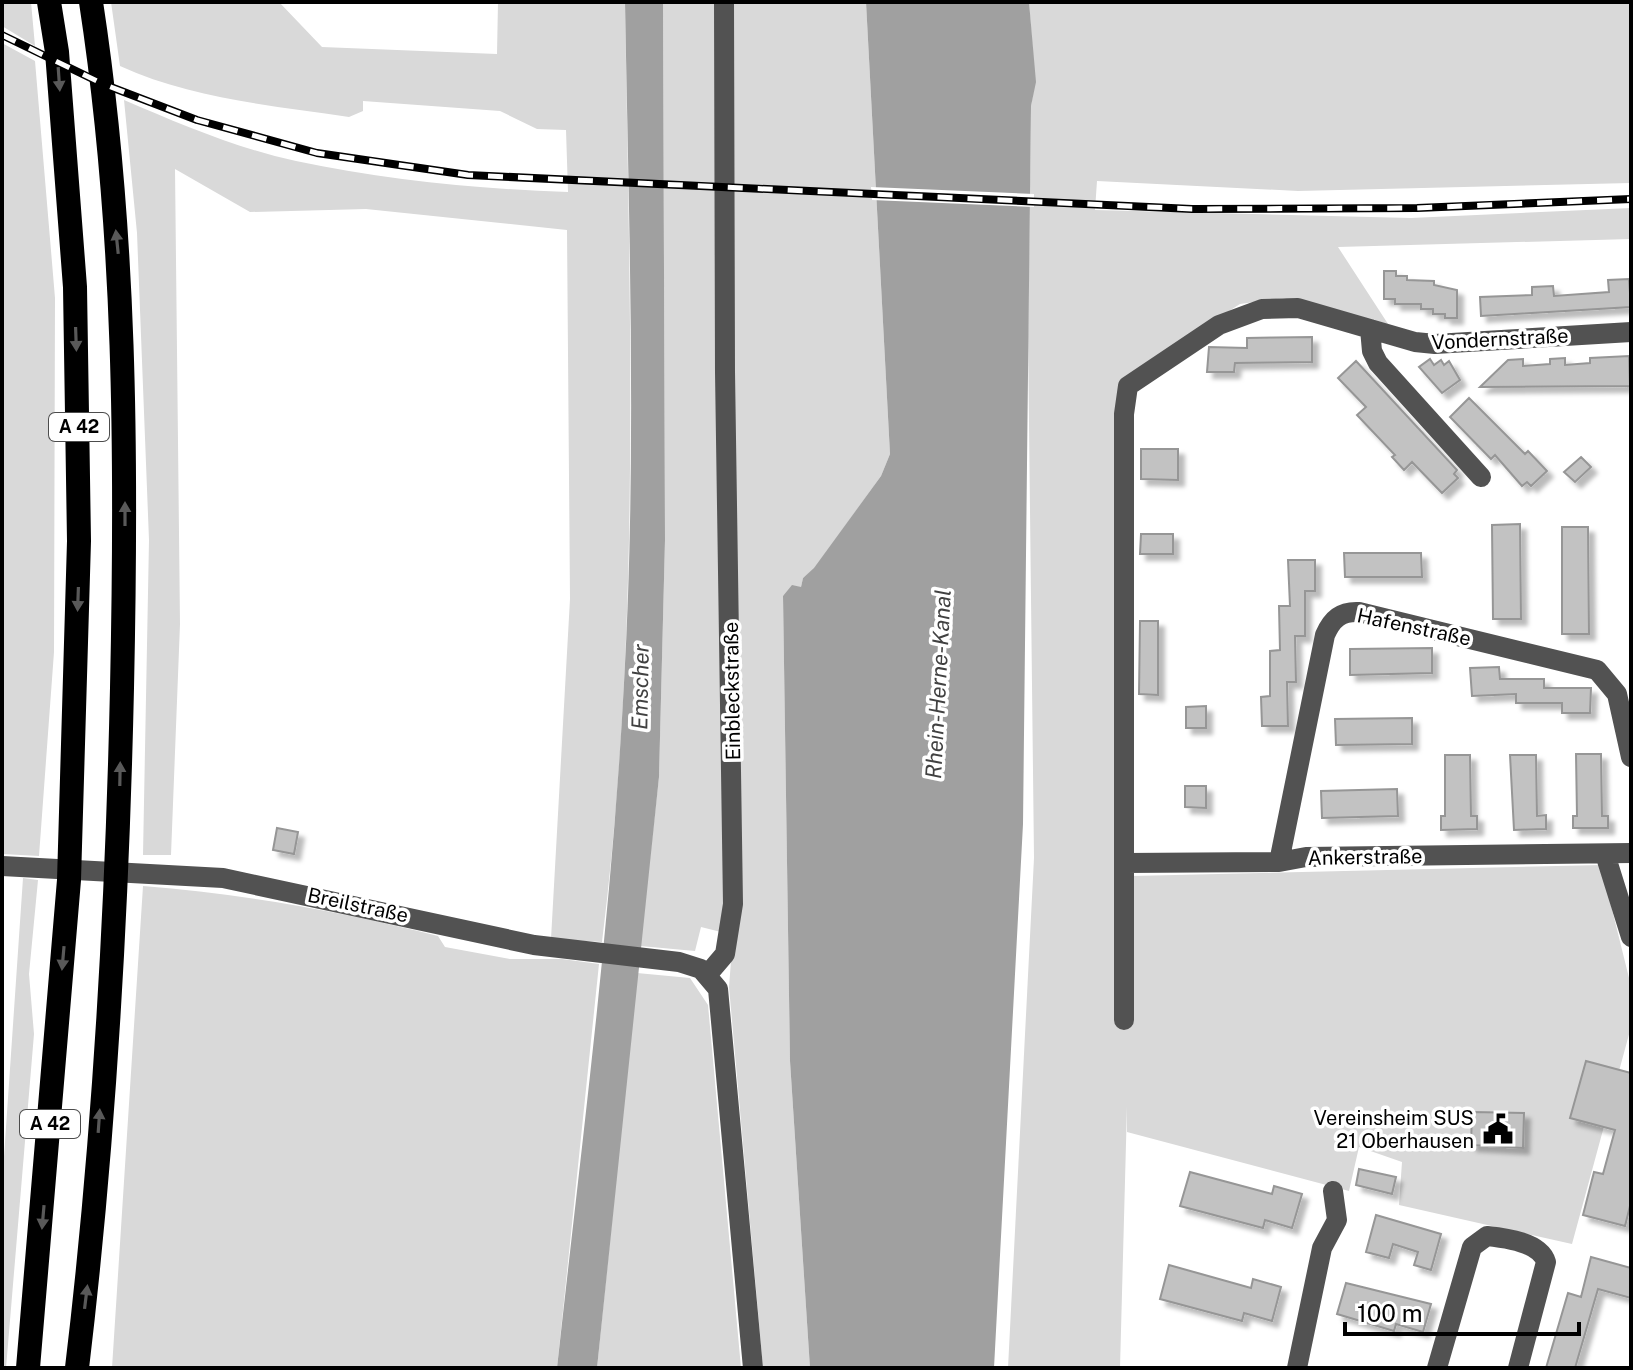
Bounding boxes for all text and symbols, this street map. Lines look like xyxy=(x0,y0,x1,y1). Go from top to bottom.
one-way arrow xyxy=(53,67,66,92)
one-way arrow xyxy=(110,229,123,254)
street label: Vondernstraße xyxy=(1431,323,1569,355)
one-way arrow xyxy=(70,327,83,352)
road number: A 42 xyxy=(49,413,109,441)
one-way arrow xyxy=(119,501,131,526)
one-way arrow xyxy=(71,587,84,612)
water label: Rhein-Herne-Kanal xyxy=(920,589,956,779)
street label: Hafenstraße xyxy=(1355,603,1473,651)
street label: Einbleckstraße xyxy=(719,621,745,761)
water label: Emscher xyxy=(626,643,654,730)
one-way arrow xyxy=(114,761,126,786)
street label: Ankerstraße xyxy=(1307,844,1423,870)
street label: Breilstraße xyxy=(305,883,411,927)
one-way arrow xyxy=(56,946,69,971)
place label: Vereinsheim SUS 21 Oberhausen xyxy=(1314,1106,1474,1153)
one-way arrow xyxy=(93,1108,106,1133)
road number: A 42 xyxy=(20,1110,80,1138)
public building icon: Vereinsheim SUS 21 Oberhausen xyxy=(1481,1112,1515,1146)
one-way arrow xyxy=(36,1205,49,1230)
one-way arrow xyxy=(79,1284,92,1309)
scale bar xyxy=(1345,1286,1579,1336)
text: 100 m xyxy=(1357,1299,1423,1327)

